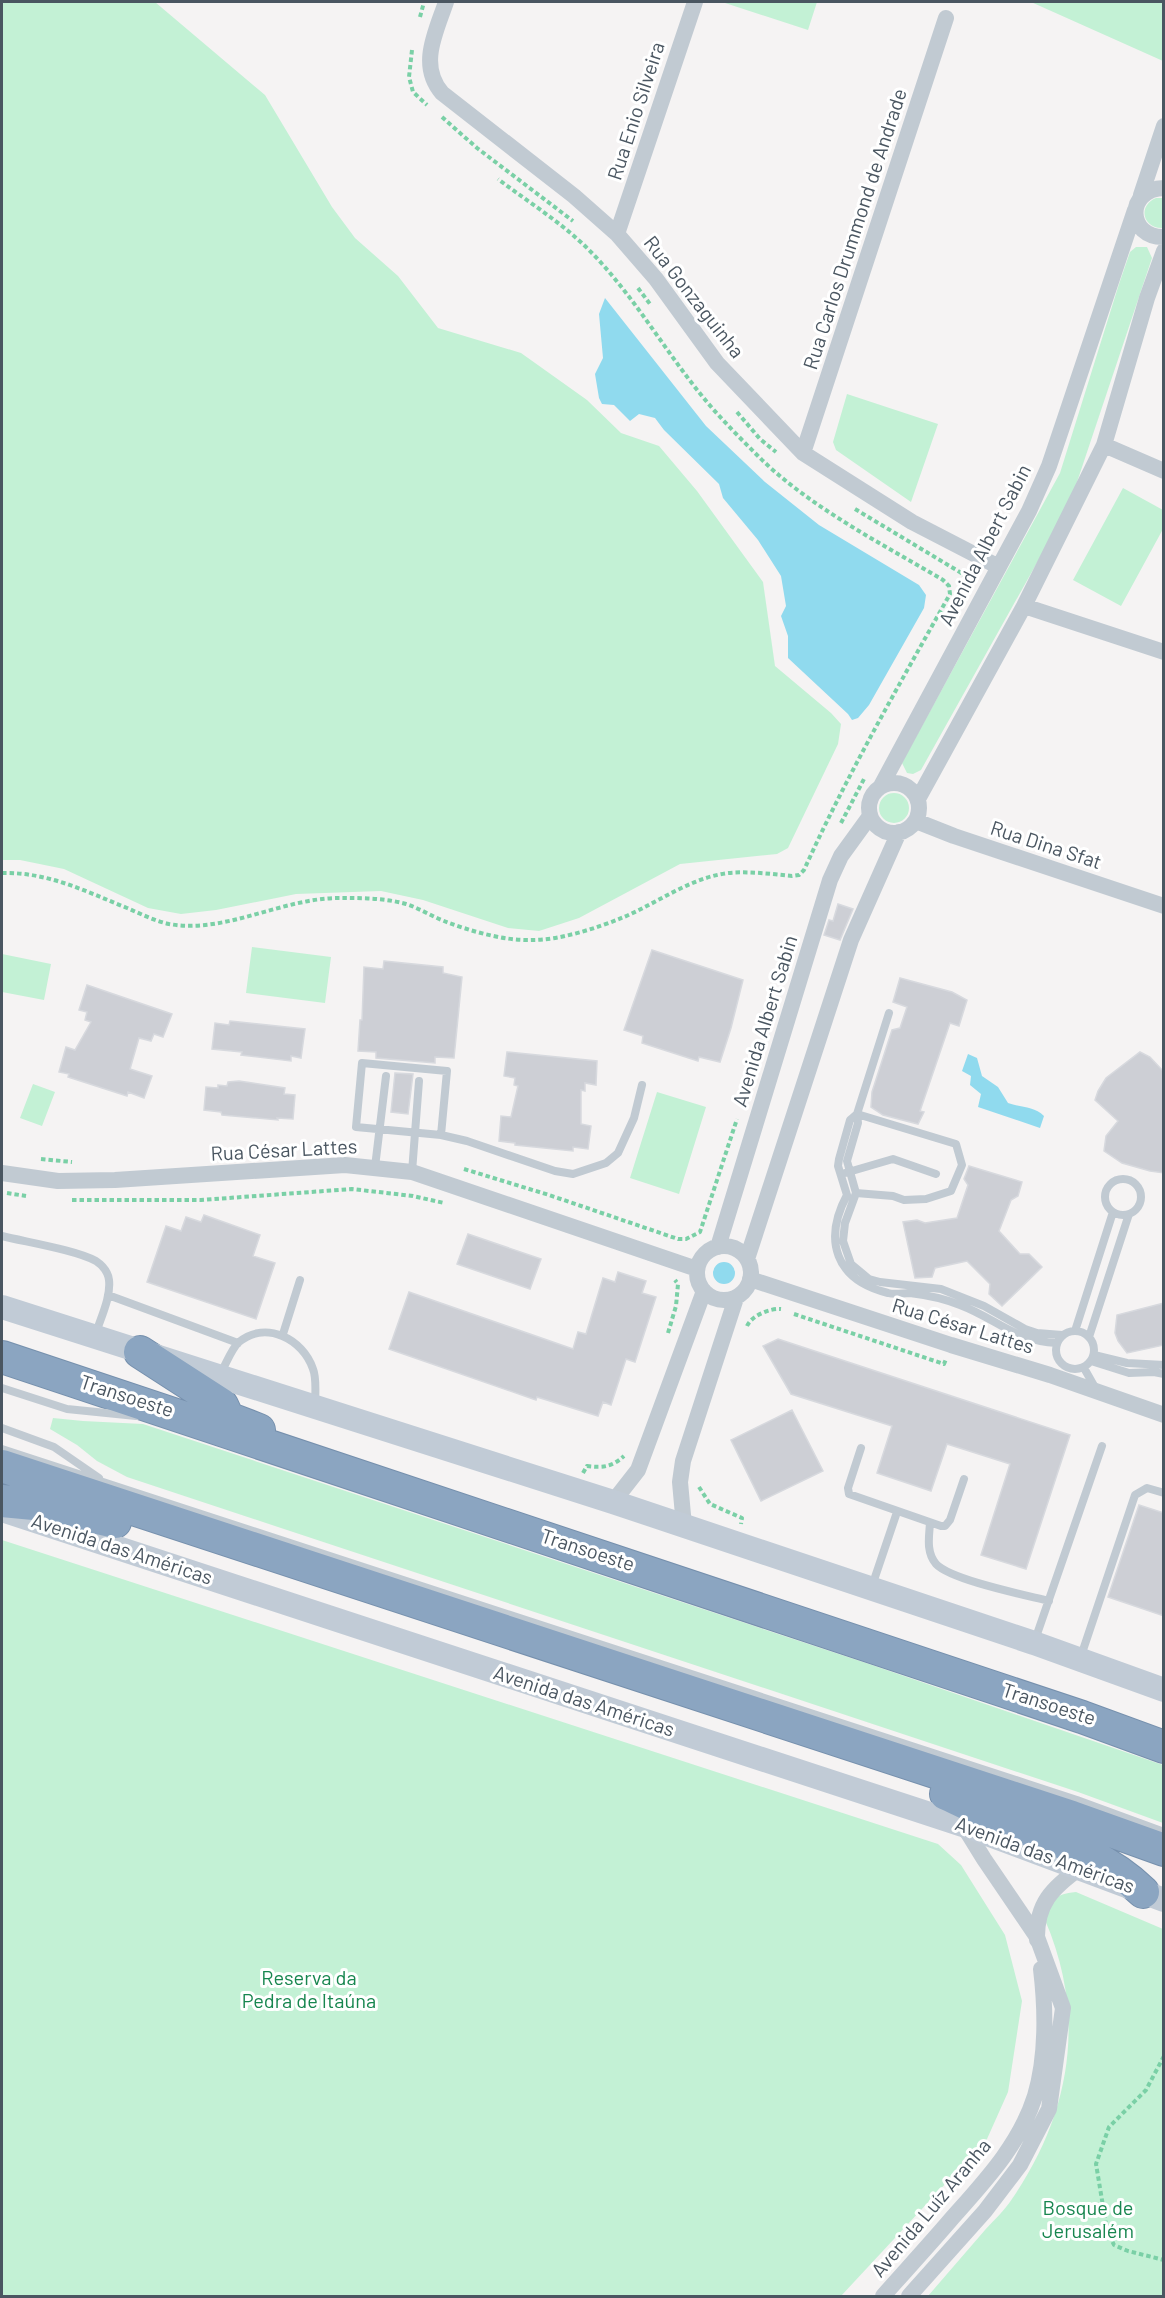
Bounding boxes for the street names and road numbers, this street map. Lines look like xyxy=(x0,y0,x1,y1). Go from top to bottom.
street label: Rua Enio Silveira xyxy=(601,39,669,183)
street label: Rua Carlos Drummond de Andrade xyxy=(797,85,911,372)
street label: Rua Gonzaguinha xyxy=(640,230,750,362)
street label: Avenida Albert Sabin xyxy=(933,460,1035,629)
street label: Rua Dina Sfat xyxy=(988,815,1105,873)
street label: Avenida Albert Sabin xyxy=(727,932,802,1109)
street label: Rua César Lattes xyxy=(210,1133,358,1165)
street label: Rua César Lattes xyxy=(890,1292,1037,1358)
street label: Transoeste xyxy=(78,1369,177,1421)
street label: Avenida das Américas xyxy=(29,1507,216,1589)
street label: Transoeste xyxy=(539,1523,638,1575)
street label: Avenida das Américas xyxy=(491,1659,678,1741)
street label: Transoeste xyxy=(1000,1677,1099,1729)
street label: Avenida das Américas xyxy=(952,1810,1138,1898)
street label: Avenida Luíz Aranha xyxy=(865,2133,995,2281)

